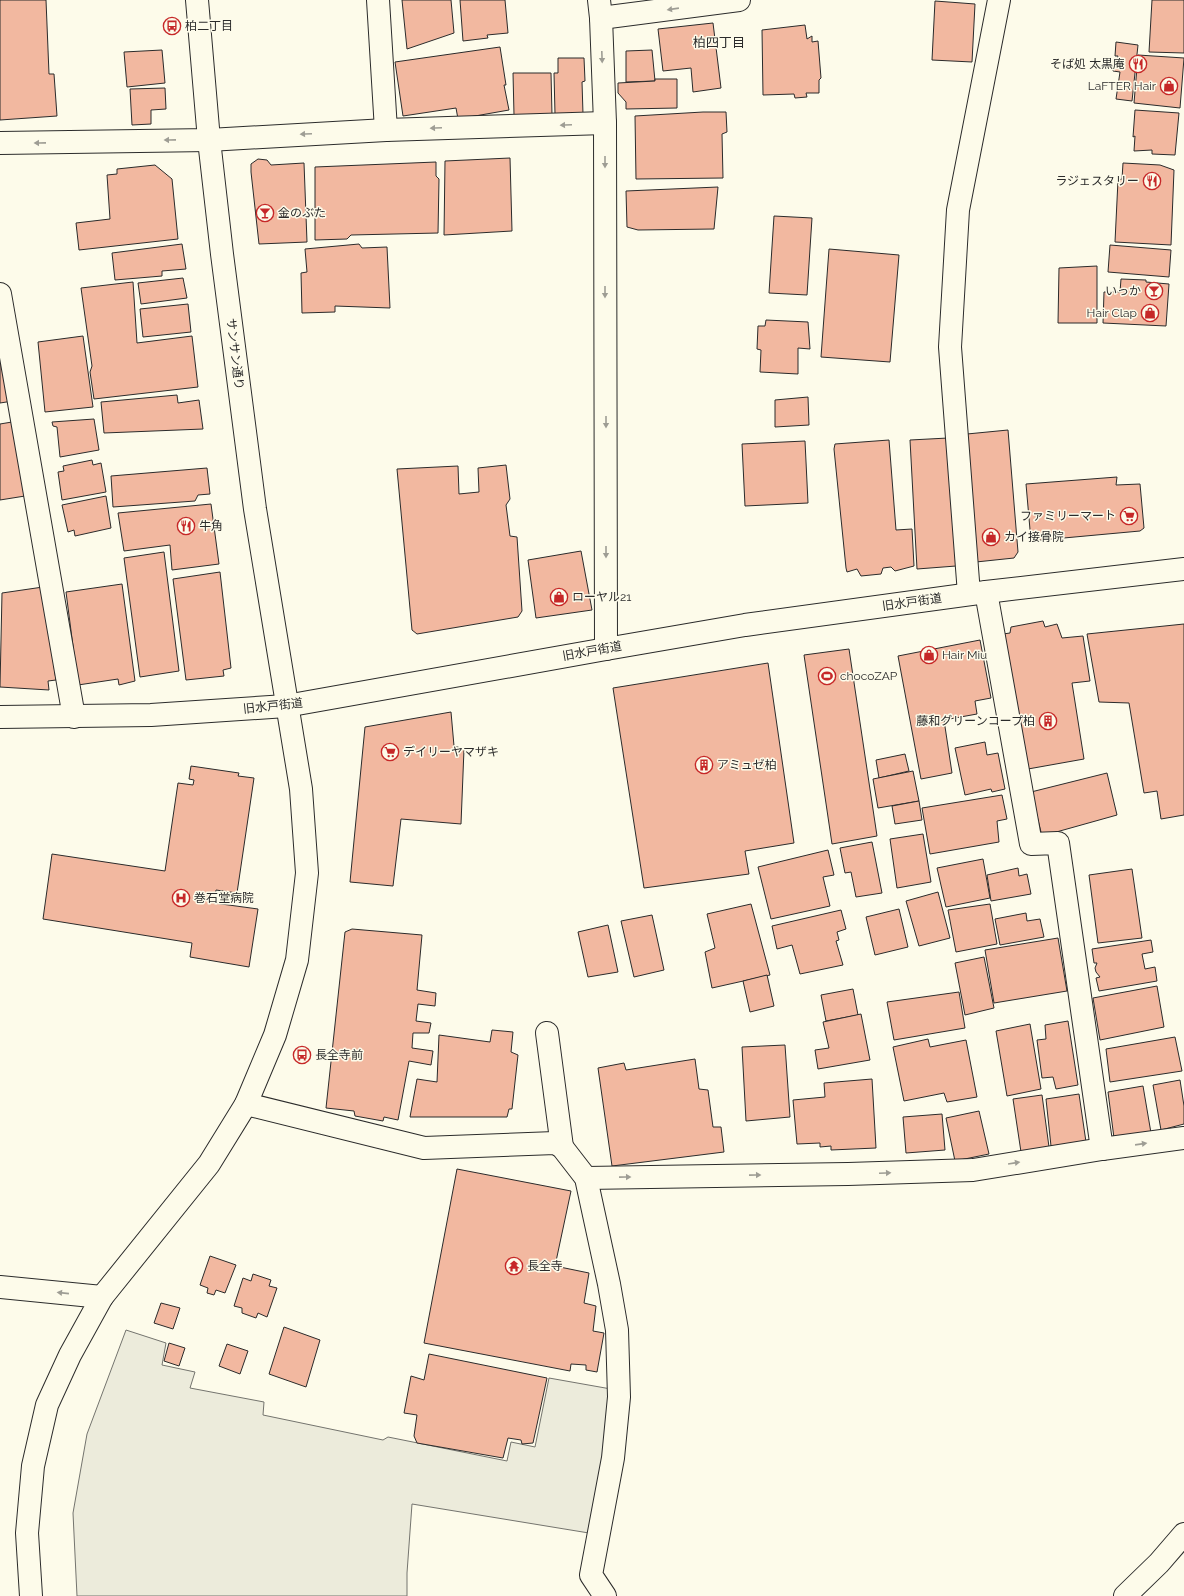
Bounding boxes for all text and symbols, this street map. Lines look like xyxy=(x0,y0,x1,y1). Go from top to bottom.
one-way arrow xyxy=(667,6,679,12)
bus stop icon: 柏二丁目 xyxy=(162,16,182,36)
place label: 柏二丁目 xyxy=(185,19,233,33)
district label: 柏四丁目 xyxy=(693,35,745,50)
one-way arrow xyxy=(599,51,606,63)
restaurant icon: そば処 太黒庵 xyxy=(1128,54,1148,74)
place label: そば処 太黒庵 xyxy=(1050,57,1125,71)
shop icon: LaFTER Hair xyxy=(1159,76,1179,96)
place label: LaFTER Hair xyxy=(1088,79,1157,93)
one-way arrow xyxy=(560,121,572,128)
one-way arrow xyxy=(430,125,442,132)
one-way arrow xyxy=(300,131,312,138)
one-way arrow xyxy=(163,137,176,143)
one-way arrow xyxy=(34,139,46,146)
one-way arrow xyxy=(602,156,608,169)
restaurant icon: ラジェスタリー xyxy=(1142,171,1162,191)
place label: ラジェスタリー xyxy=(1055,174,1139,188)
bar icon: 金のぶた xyxy=(255,203,275,223)
place label: 金のぶた xyxy=(278,206,326,220)
bar icon: いっか xyxy=(1144,281,1164,301)
place label: いっか xyxy=(1105,284,1141,298)
one-way arrow xyxy=(602,286,608,299)
shop icon: Hair Clap xyxy=(1140,303,1160,323)
place label: Hair Clap xyxy=(1087,306,1137,320)
street label: サンサン通り xyxy=(224,317,246,391)
one-way arrow xyxy=(603,416,609,429)
supermarket icon: ファミリーマート xyxy=(1119,506,1139,526)
place label: ファミリーマート xyxy=(1020,509,1116,523)
restaurant icon: 牛角 xyxy=(176,516,196,536)
place label: 牛角 xyxy=(199,519,223,533)
shop icon: カイ接骨院 xyxy=(981,527,1001,547)
place label: カイ接骨院 xyxy=(1004,530,1064,544)
one-way arrow xyxy=(603,546,609,559)
shop icon: ローヤル21 xyxy=(549,587,569,607)
place label: ローヤル21 xyxy=(572,590,631,604)
street label: 旧水戸街道 xyxy=(881,591,943,613)
street label: 旧水戸街道 xyxy=(561,639,623,663)
shop icon: Hair Miu xyxy=(919,645,939,665)
place label: Hair Miu xyxy=(942,648,987,662)
sports icon: chocoZAP xyxy=(817,666,837,686)
place label: chocoZAP xyxy=(840,669,898,683)
street label: 旧水戸街道 xyxy=(242,696,304,716)
building icon: 藤和グリーンコープ柏 xyxy=(1038,711,1058,731)
place label: 藤和グリーンコープ柏 xyxy=(916,714,1035,728)
supermarket icon: デイリーヤマザキ xyxy=(380,742,400,762)
place label: デイリーヤマザキ xyxy=(403,745,499,759)
building icon: アミュゼ柏 xyxy=(694,755,714,775)
place label: アミュゼ柏 xyxy=(717,758,777,772)
hospital icon: 巻石堂病院 xyxy=(171,888,191,908)
place label: 巻石堂病院 xyxy=(194,891,254,905)
bus stop icon: 長全寺前 xyxy=(292,1045,312,1065)
place label: 長全寺前 xyxy=(315,1048,363,1062)
one-way arrow xyxy=(1135,1141,1147,1147)
one-way arrow xyxy=(1008,1160,1020,1166)
one-way arrow xyxy=(879,1170,892,1176)
one-way arrow xyxy=(749,1172,761,1179)
one-way arrow xyxy=(619,1174,631,1181)
temple icon: 長全寺 xyxy=(504,1256,524,1276)
place label: 長全寺 xyxy=(527,1259,563,1273)
one-way arrow xyxy=(57,1290,70,1297)

